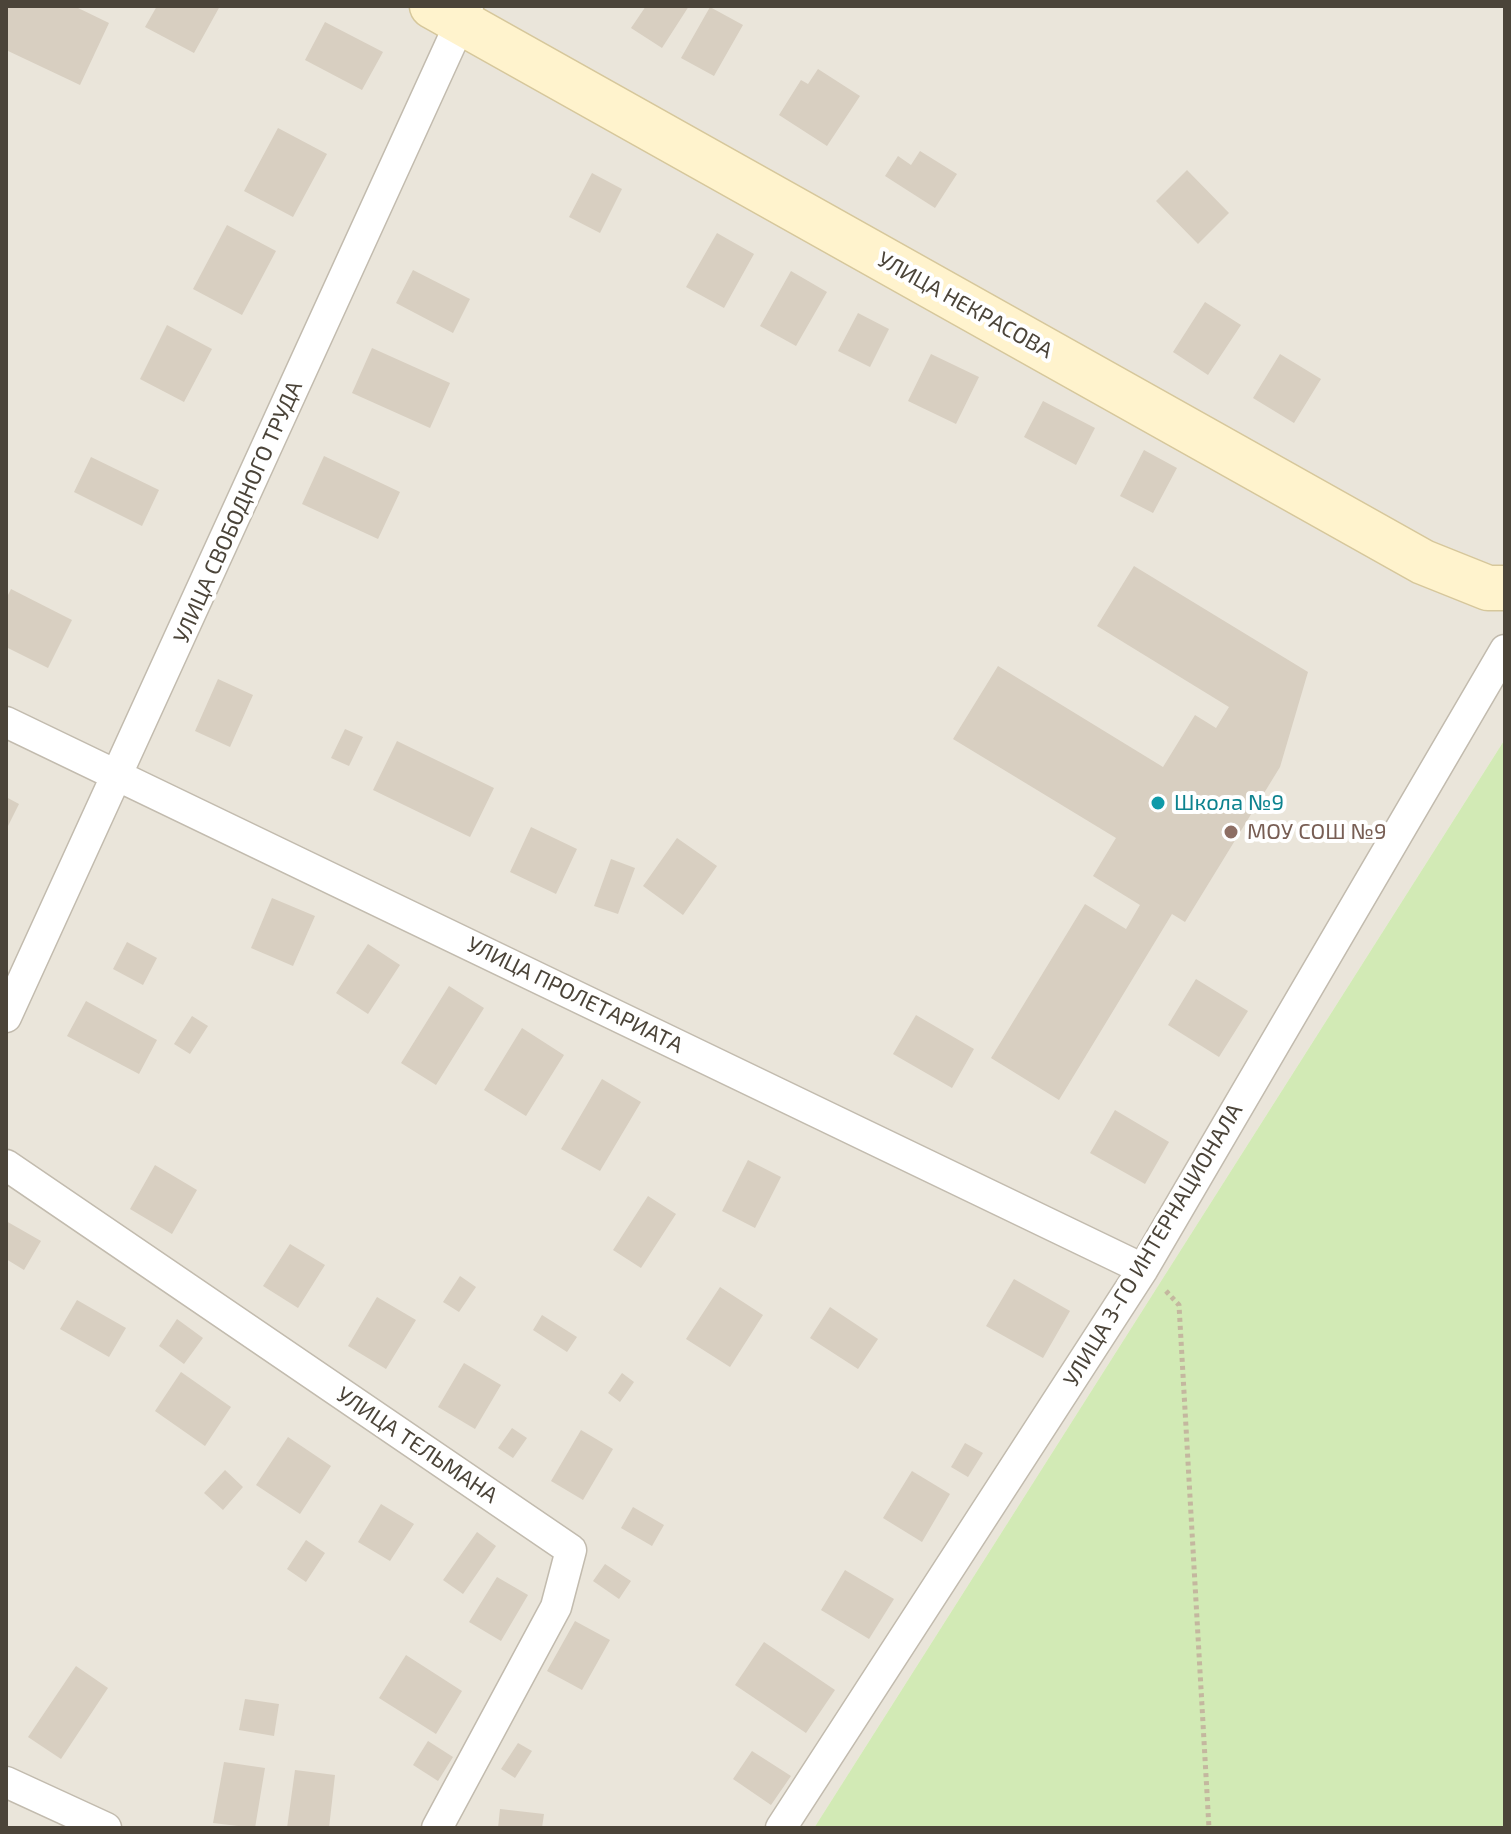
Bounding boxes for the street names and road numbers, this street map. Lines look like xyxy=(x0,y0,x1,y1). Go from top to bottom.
street label: УЛИЦА НЕКРАСОВА xyxy=(873,246,1057,364)
street label: УЛИЦА СВОБОДНОГО ТРУДА xyxy=(168,377,308,647)
street label: УЛИЦА ПРОЛЕТАРИАТА xyxy=(463,931,687,1059)
street label: УЛИЦА 3-ГО ИНТЕРНАЦИОНАЛА xyxy=(1058,1099,1248,1391)
street label: УЛИЦА ТЕЛЬМАНА xyxy=(331,1381,503,1509)

